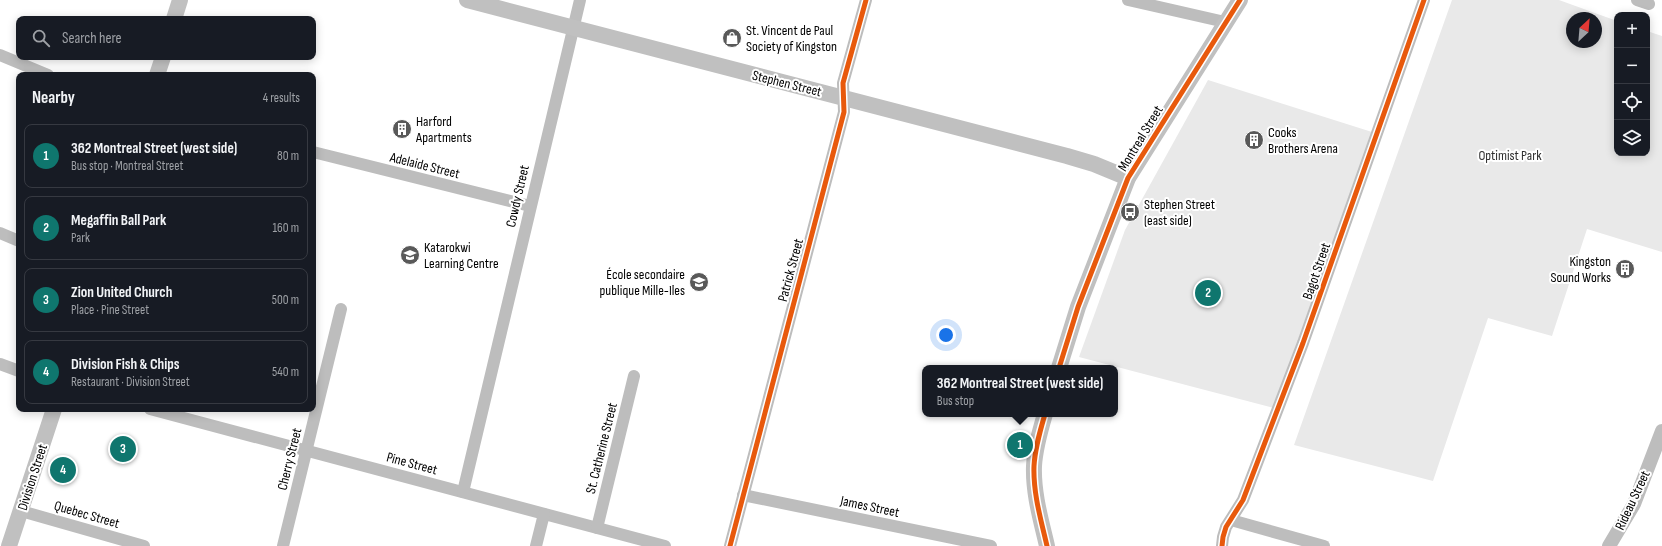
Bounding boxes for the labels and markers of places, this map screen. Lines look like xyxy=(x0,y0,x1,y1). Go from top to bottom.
place label: St. Vincent de Paul Society of Kingston xyxy=(746,22,837,55)
shop icon: St. Vincent de Paul Society of Kingston xyxy=(721,27,743,49)
place label: Harford Apartments xyxy=(415,113,472,146)
building icon: Harford Apartments xyxy=(391,118,413,140)
place label: Cooks Brothers Arena xyxy=(1268,124,1338,157)
building icon: Cooks Brothers Arena xyxy=(1243,129,1265,151)
place label: Stephen Street (east side) xyxy=(1144,196,1215,229)
bus stop icon: Stephen Street (east side) xyxy=(1119,201,1141,223)
place label: Katarokwi Learning Centre xyxy=(424,239,499,272)
school or university icon: Katarokwi Learning Centre xyxy=(399,244,421,266)
place label: Kingston Sound Works xyxy=(1550,253,1611,286)
building icon: Kingston Sound Works xyxy=(1614,258,1636,280)
place label: École secondaire publique Mille-Iles xyxy=(600,266,685,299)
school or university icon: École secondaire publique Mille-Iles xyxy=(688,271,710,293)
pin: 2 xyxy=(1195,278,1221,308)
pin: 1 xyxy=(1007,430,1033,460)
pin: 3 xyxy=(110,434,136,464)
pin: 4 xyxy=(50,455,76,485)

